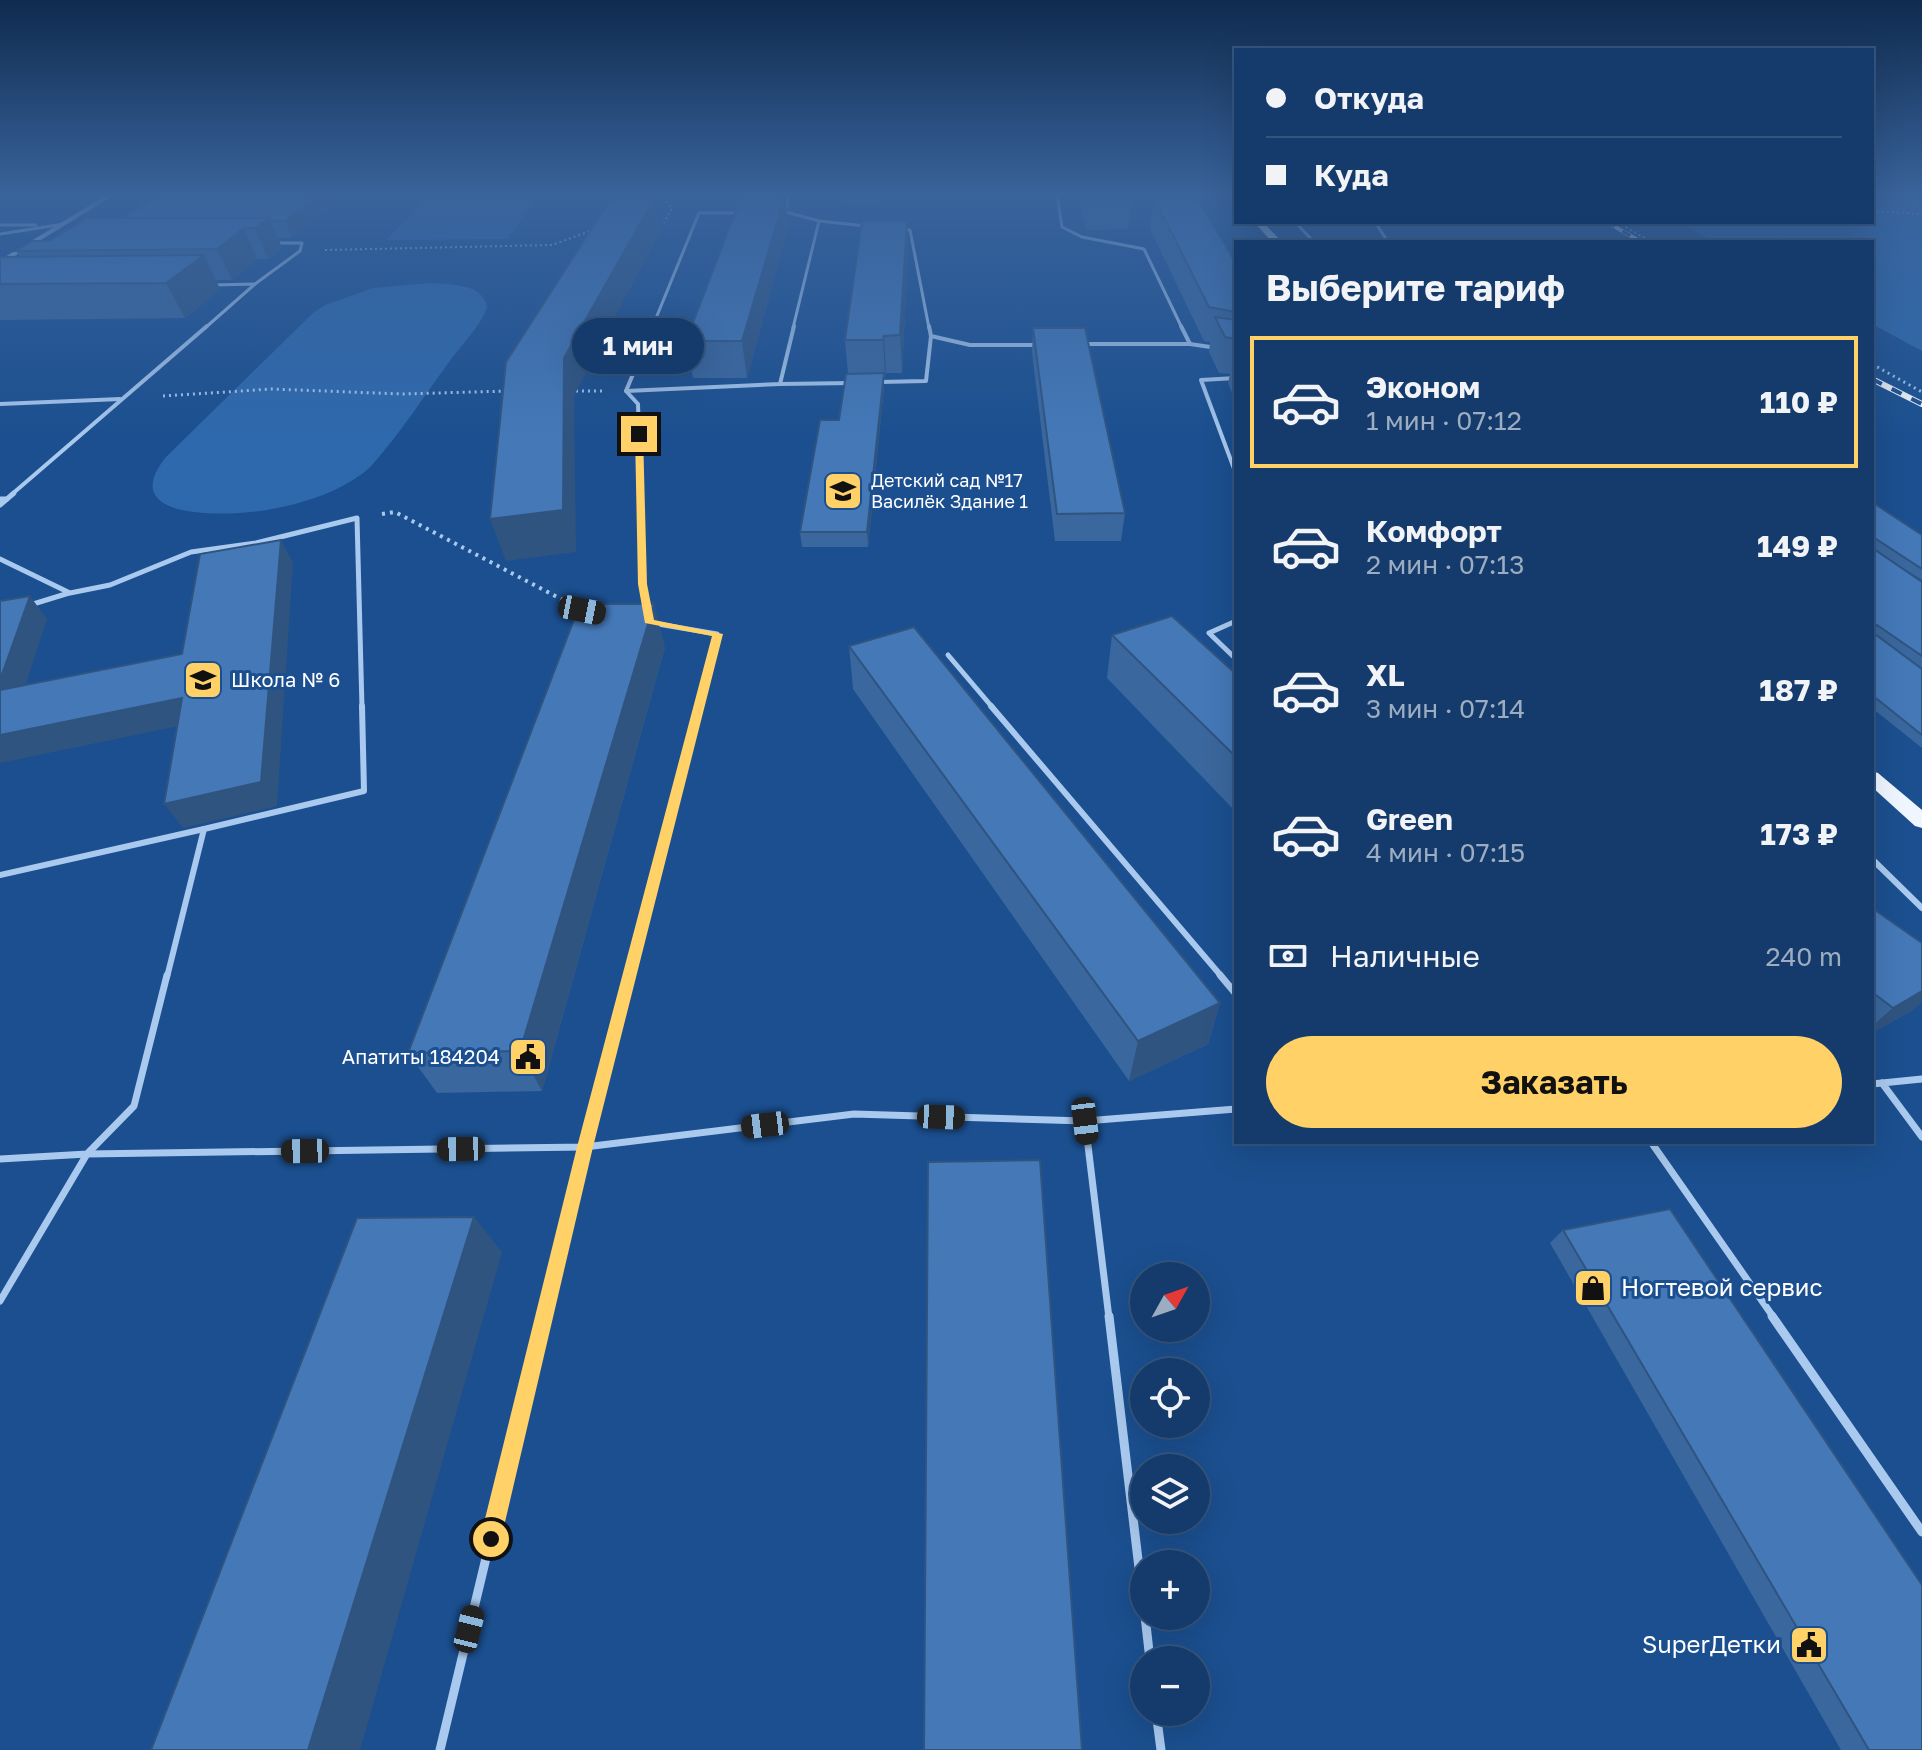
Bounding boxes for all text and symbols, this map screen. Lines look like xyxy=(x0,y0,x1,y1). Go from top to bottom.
text: Откуда xyxy=(1314,80,1424,116)
text: Куда xyxy=(1314,157,1389,193)
text: Выберите тариф xyxy=(1266,266,1565,309)
callout: 1 мин xyxy=(573,318,705,374)
text: 1 мин xyxy=(603,330,673,361)
icon: car xyxy=(1270,366,1342,438)
text: Эконом xyxy=(1366,369,1480,405)
text: 110 ₽ xyxy=(1760,384,1838,420)
text: 1 мин · 07:12 xyxy=(1366,405,1522,436)
route end xyxy=(621,416,657,452)
place label: Детский сад №17 Василёк Здание 1 xyxy=(871,469,1028,512)
school or university icon: Детский сад №17 Василёк Здание 1 xyxy=(822,470,864,512)
icon: car xyxy=(1270,510,1342,582)
text: Комфорт xyxy=(1366,513,1502,549)
text: 149 ₽ xyxy=(1757,528,1838,564)
text: 2 мин · 07:13 xyxy=(1366,549,1524,580)
car xyxy=(556,594,608,626)
icon: car xyxy=(1270,654,1342,726)
text: XL xyxy=(1366,657,1405,693)
school or university icon: Школа № 6 xyxy=(182,659,224,701)
place label: Школа № 6 xyxy=(231,667,340,691)
text: 187 ₽ xyxy=(1759,672,1838,708)
text: 3 мин · 07:14 xyxy=(1366,693,1525,724)
icon: car xyxy=(1270,798,1342,870)
text: Green xyxy=(1366,801,1453,837)
text: 173 ₽ xyxy=(1760,816,1838,852)
text: 4 мин · 07:15 xyxy=(1366,837,1525,868)
icon: cash xyxy=(1266,934,1310,978)
text: Наличные xyxy=(1330,938,1480,974)
text: 240 m xyxy=(1765,941,1842,972)
public building icon: Апатиты 184204 xyxy=(507,1036,549,1078)
button: Заказать xyxy=(1266,1036,1842,1128)
place label: Апатиты 184204 xyxy=(342,1044,500,1068)
car xyxy=(1070,1096,1100,1146)
car xyxy=(917,1104,965,1130)
car xyxy=(740,1110,790,1140)
car xyxy=(437,1137,485,1161)
car xyxy=(281,1139,329,1163)
north arrow xyxy=(1130,1262,1210,1342)
map controls xyxy=(1130,1262,1210,1726)
shop icon: Ногтевой сервис xyxy=(1572,1267,1614,1309)
place label: Ногтевой сервис xyxy=(1621,1272,1822,1301)
button: locate xyxy=(1130,1358,1210,1438)
button: layers xyxy=(1130,1454,1210,1534)
route start xyxy=(473,1521,509,1557)
button: + xyxy=(1130,1550,1210,1630)
car xyxy=(452,1603,486,1655)
public building icon: SuperДетки xyxy=(1788,1624,1830,1666)
place label: SuperДетки xyxy=(1642,1629,1781,1658)
button: − xyxy=(1130,1646,1210,1726)

